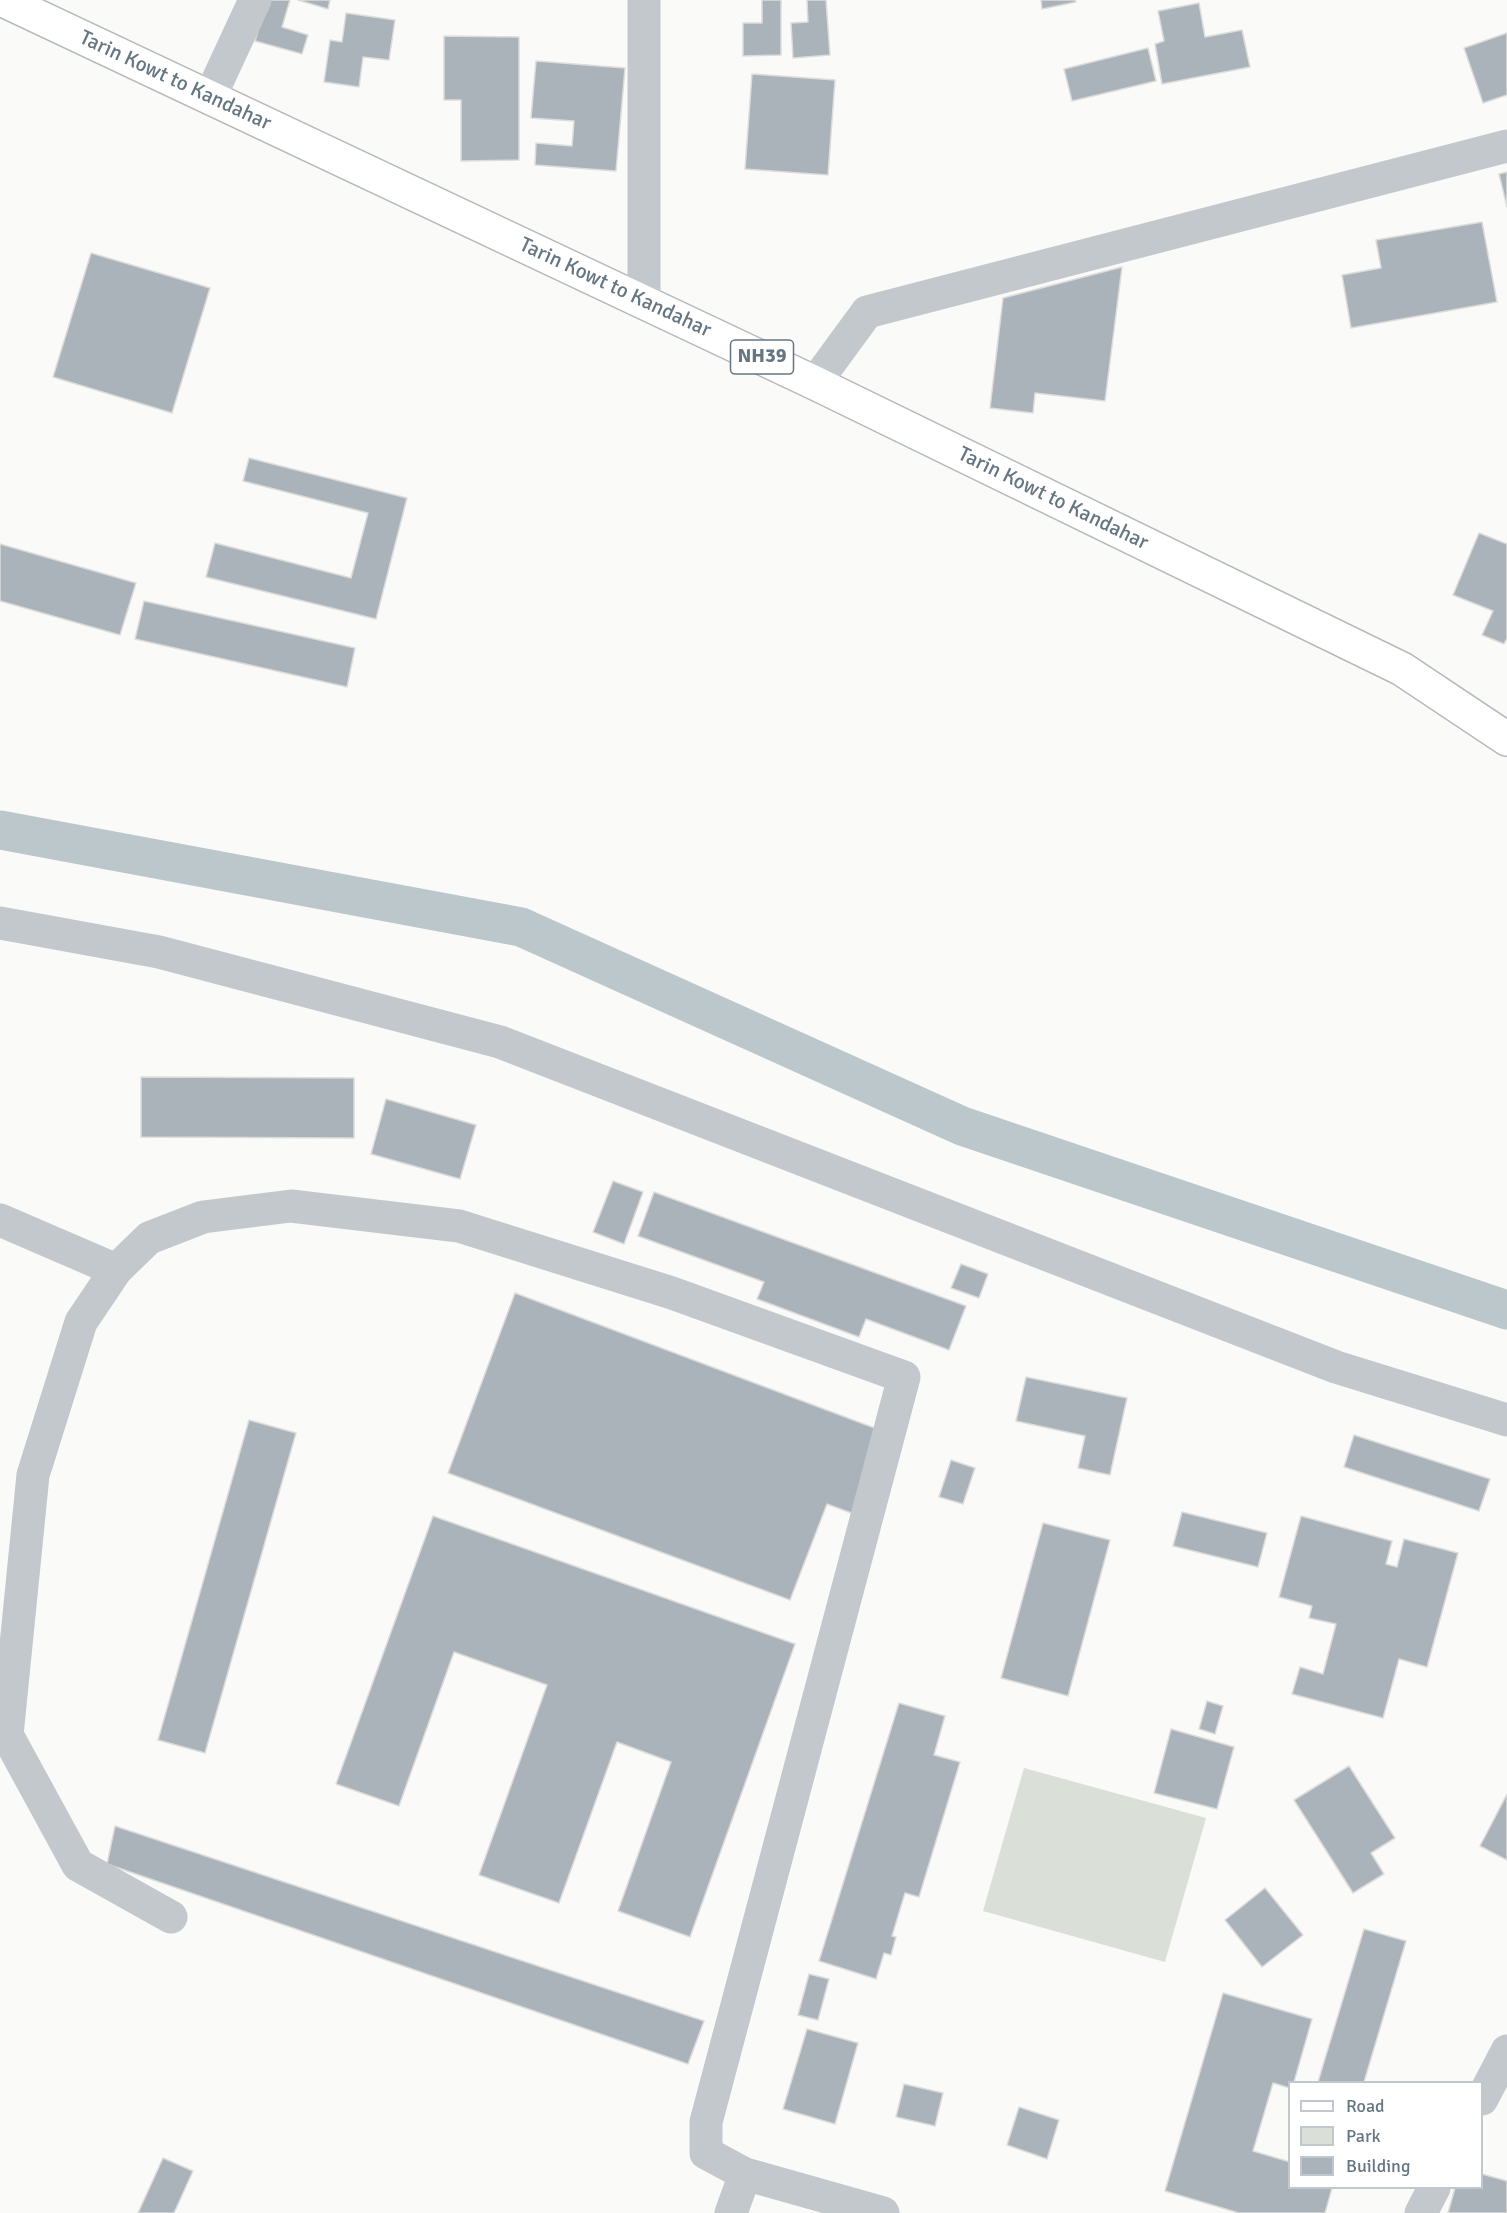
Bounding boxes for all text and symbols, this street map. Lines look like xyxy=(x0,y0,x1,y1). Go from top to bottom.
street label: Tarin Kowt to Kandahar xyxy=(75,26,275,136)
street label: Tarin Kowt to Kandahar xyxy=(515,233,715,343)
road number: NH39 xyxy=(730,340,794,374)
street label: Tarin Kowt to Kandahar xyxy=(954,442,1152,556)
legend xyxy=(1288,2081,1483,2189)
text: Road xyxy=(1346,2095,1385,2117)
text: Park xyxy=(1346,2125,1381,2147)
text: Building xyxy=(1346,2155,1410,2177)

